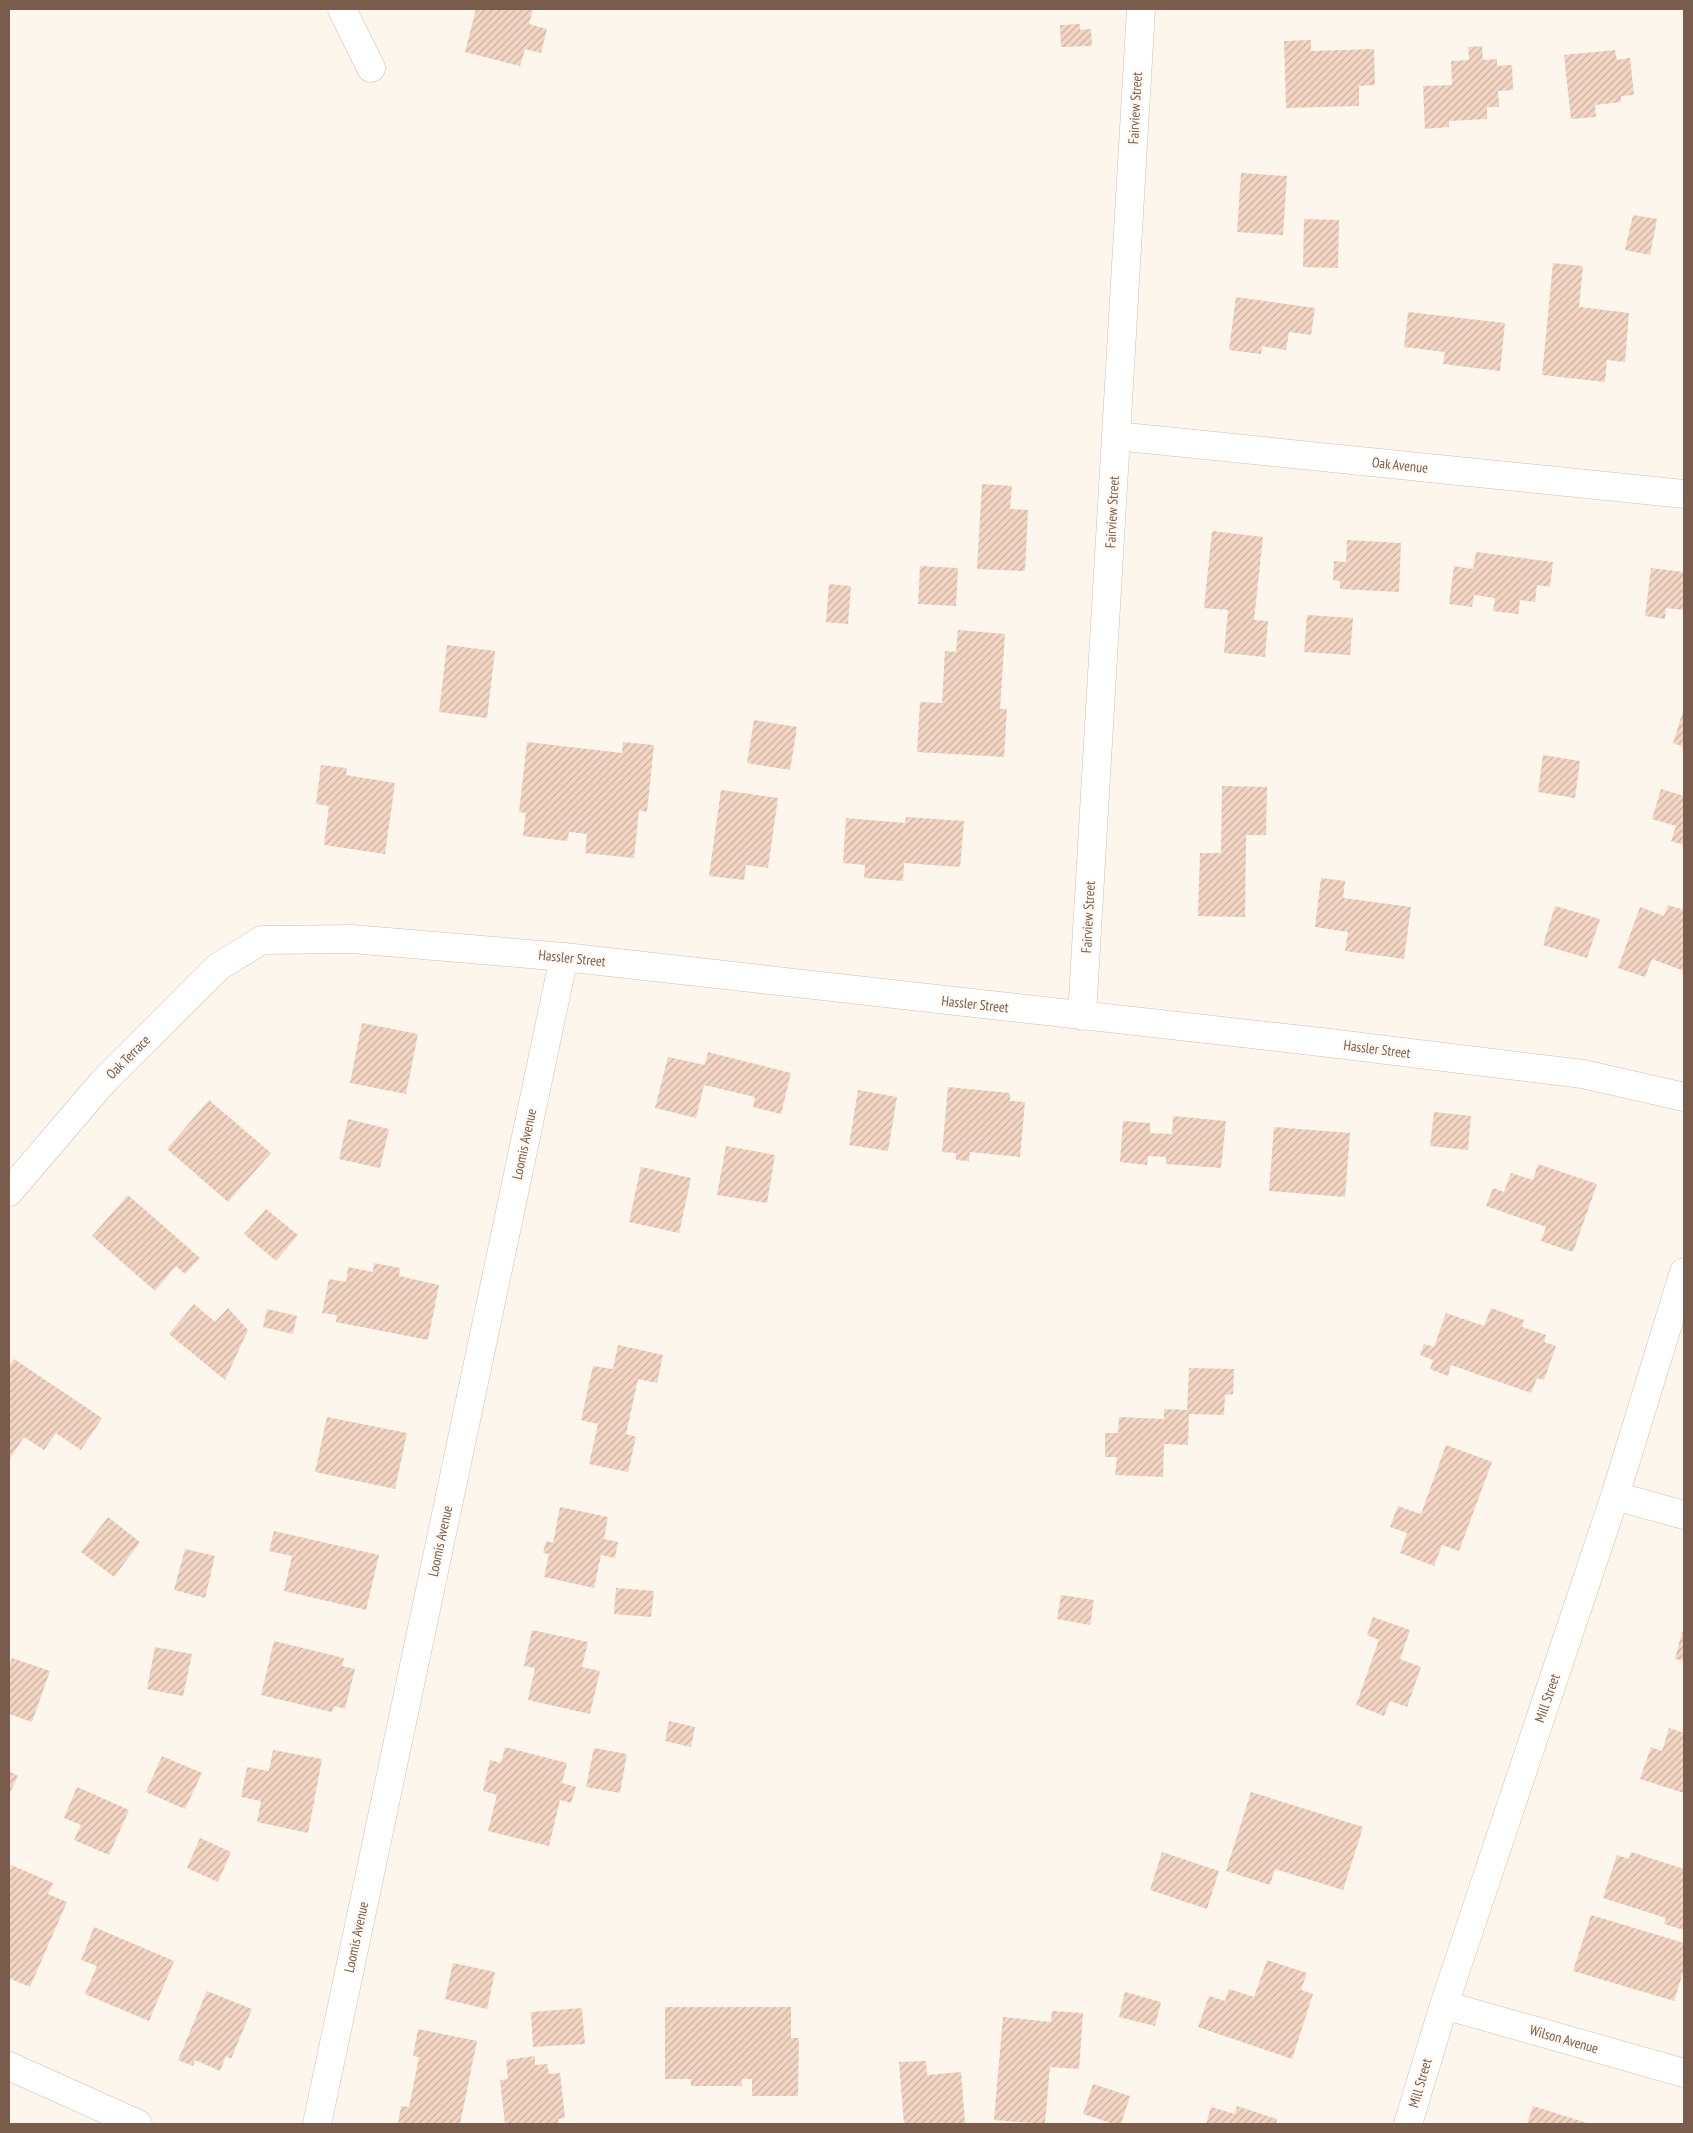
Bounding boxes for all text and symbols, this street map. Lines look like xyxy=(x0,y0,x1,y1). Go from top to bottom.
street label: Fairview Street xyxy=(1124,71,1146,145)
street label: Oak Avenue xyxy=(1371,453,1429,477)
street label: Fairview Street xyxy=(1101,475,1123,549)
street label: Fairview Street xyxy=(1077,880,1099,954)
street label: Hassler Street xyxy=(538,946,607,970)
street label: Hassler Street xyxy=(941,992,1010,1016)
street label: Oak Terrace xyxy=(102,1031,154,1083)
street label: Hassler Street xyxy=(1342,1036,1412,1062)
street label: Loomis Avenue xyxy=(508,1107,540,1181)
street label: Loomis Avenue xyxy=(424,1504,456,1578)
street label: Mill Street xyxy=(1530,1671,1564,1725)
street label: Loomis Avenue xyxy=(340,1900,372,1974)
street label: Wilson Avenue xyxy=(1528,2021,1601,2057)
street label: Mill Street xyxy=(1404,2056,1436,2110)

